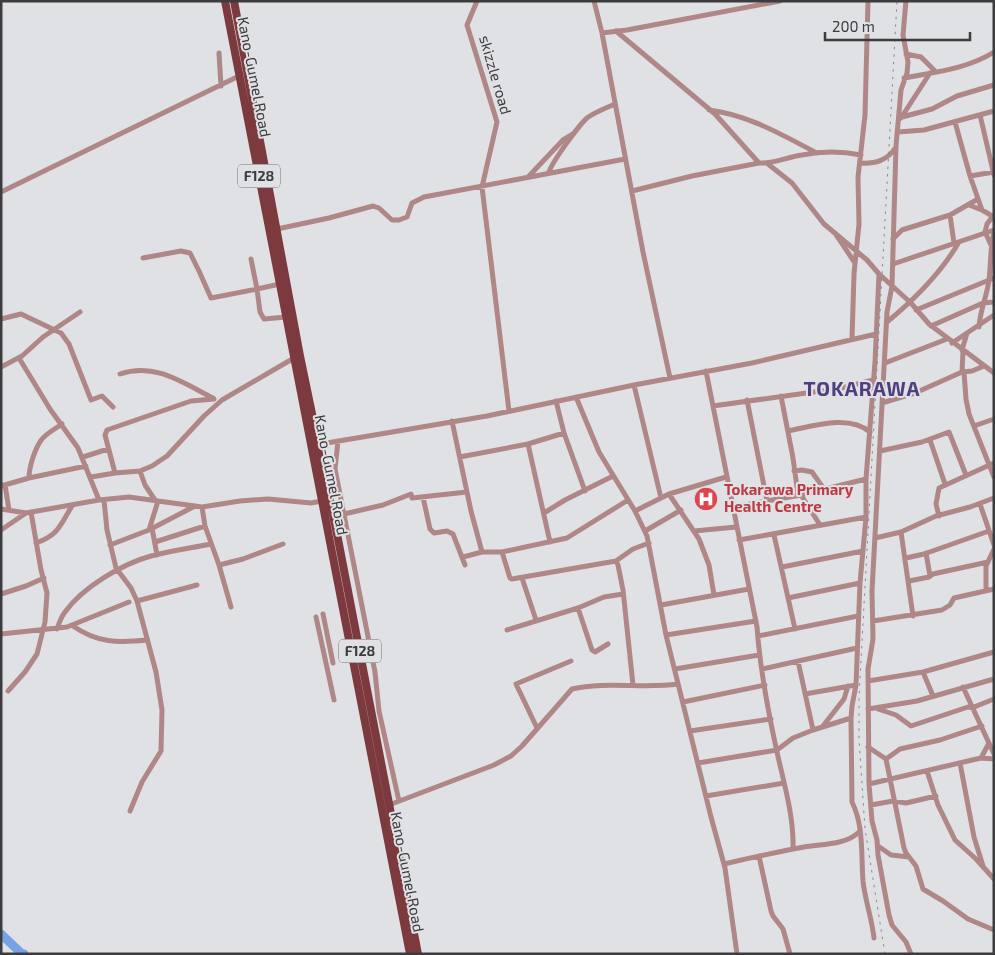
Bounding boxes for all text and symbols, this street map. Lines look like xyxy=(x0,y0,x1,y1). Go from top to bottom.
scale bar xyxy=(825,10,970,42)
street label: Kano-Gumel Road xyxy=(234,15,275,139)
text: 200 m xyxy=(832,17,875,35)
street label: skizzle road xyxy=(476,33,516,116)
road number: F128 xyxy=(238,165,280,188)
district label: TOKARAWA xyxy=(803,376,921,400)
street label: Kano-Gumel Road xyxy=(311,413,352,537)
place label: Tokarawa Primary Health Centre xyxy=(724,480,854,515)
hospital icon: Tokarawa Primary Health Centre xyxy=(693,486,719,512)
road number: F128 xyxy=(339,640,381,662)
street label: Kano-Gumel Road xyxy=(387,810,428,934)

